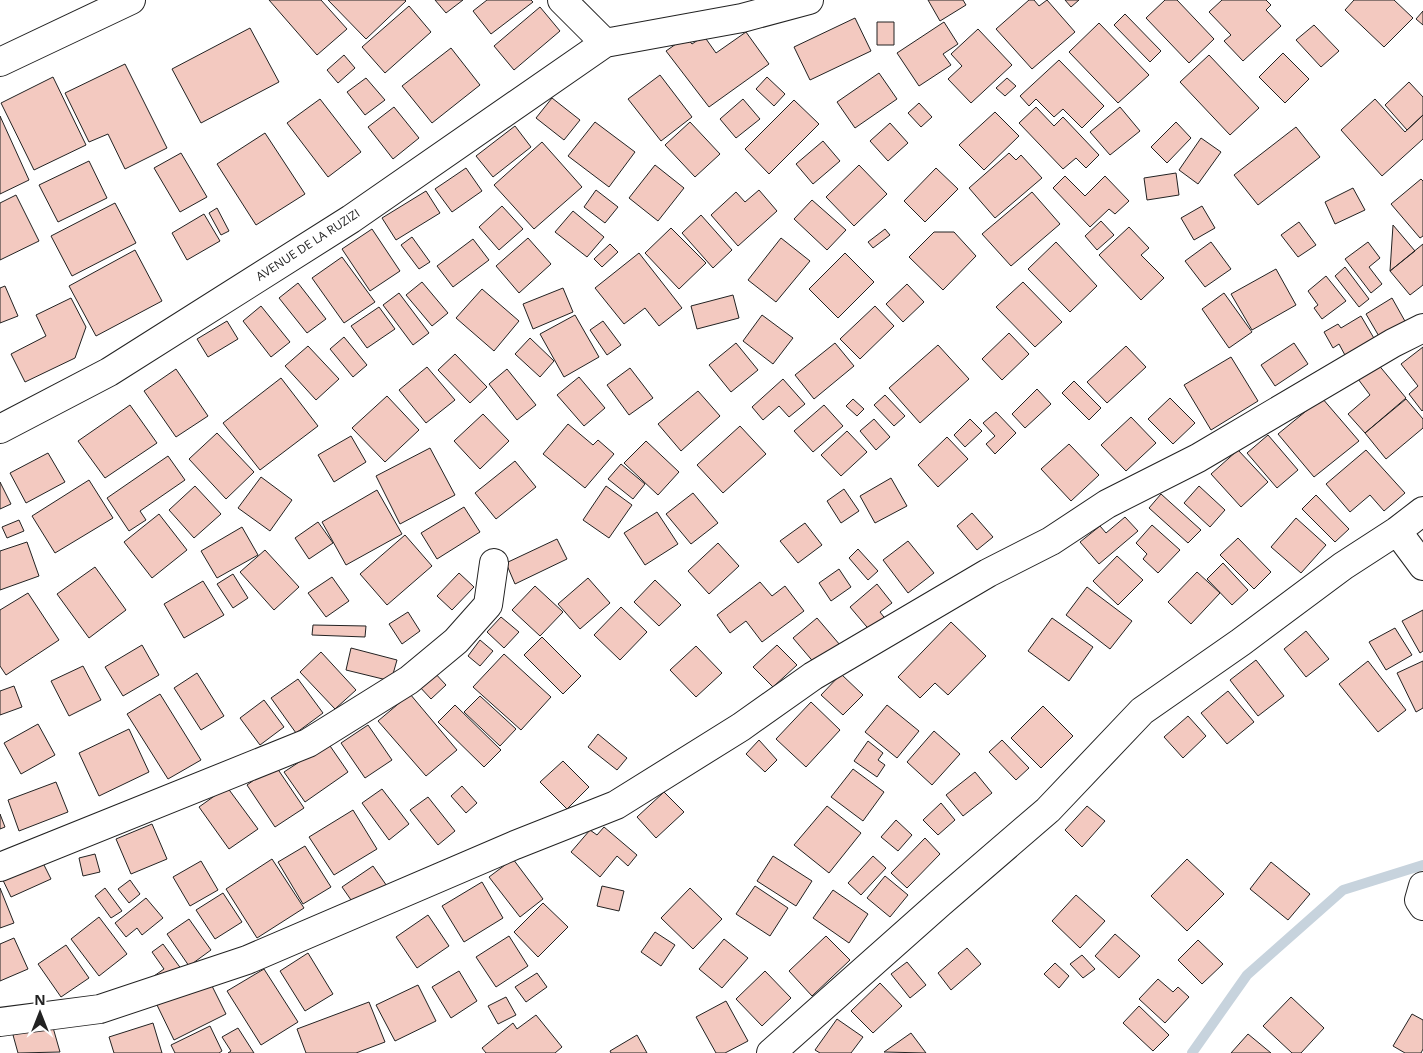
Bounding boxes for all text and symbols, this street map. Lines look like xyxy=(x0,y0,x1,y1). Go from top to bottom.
street label: AVENUE DE LA RUZIZI xyxy=(252,204,363,285)
north arrow xyxy=(15,988,65,1038)
text: N xyxy=(34,990,46,1009)

